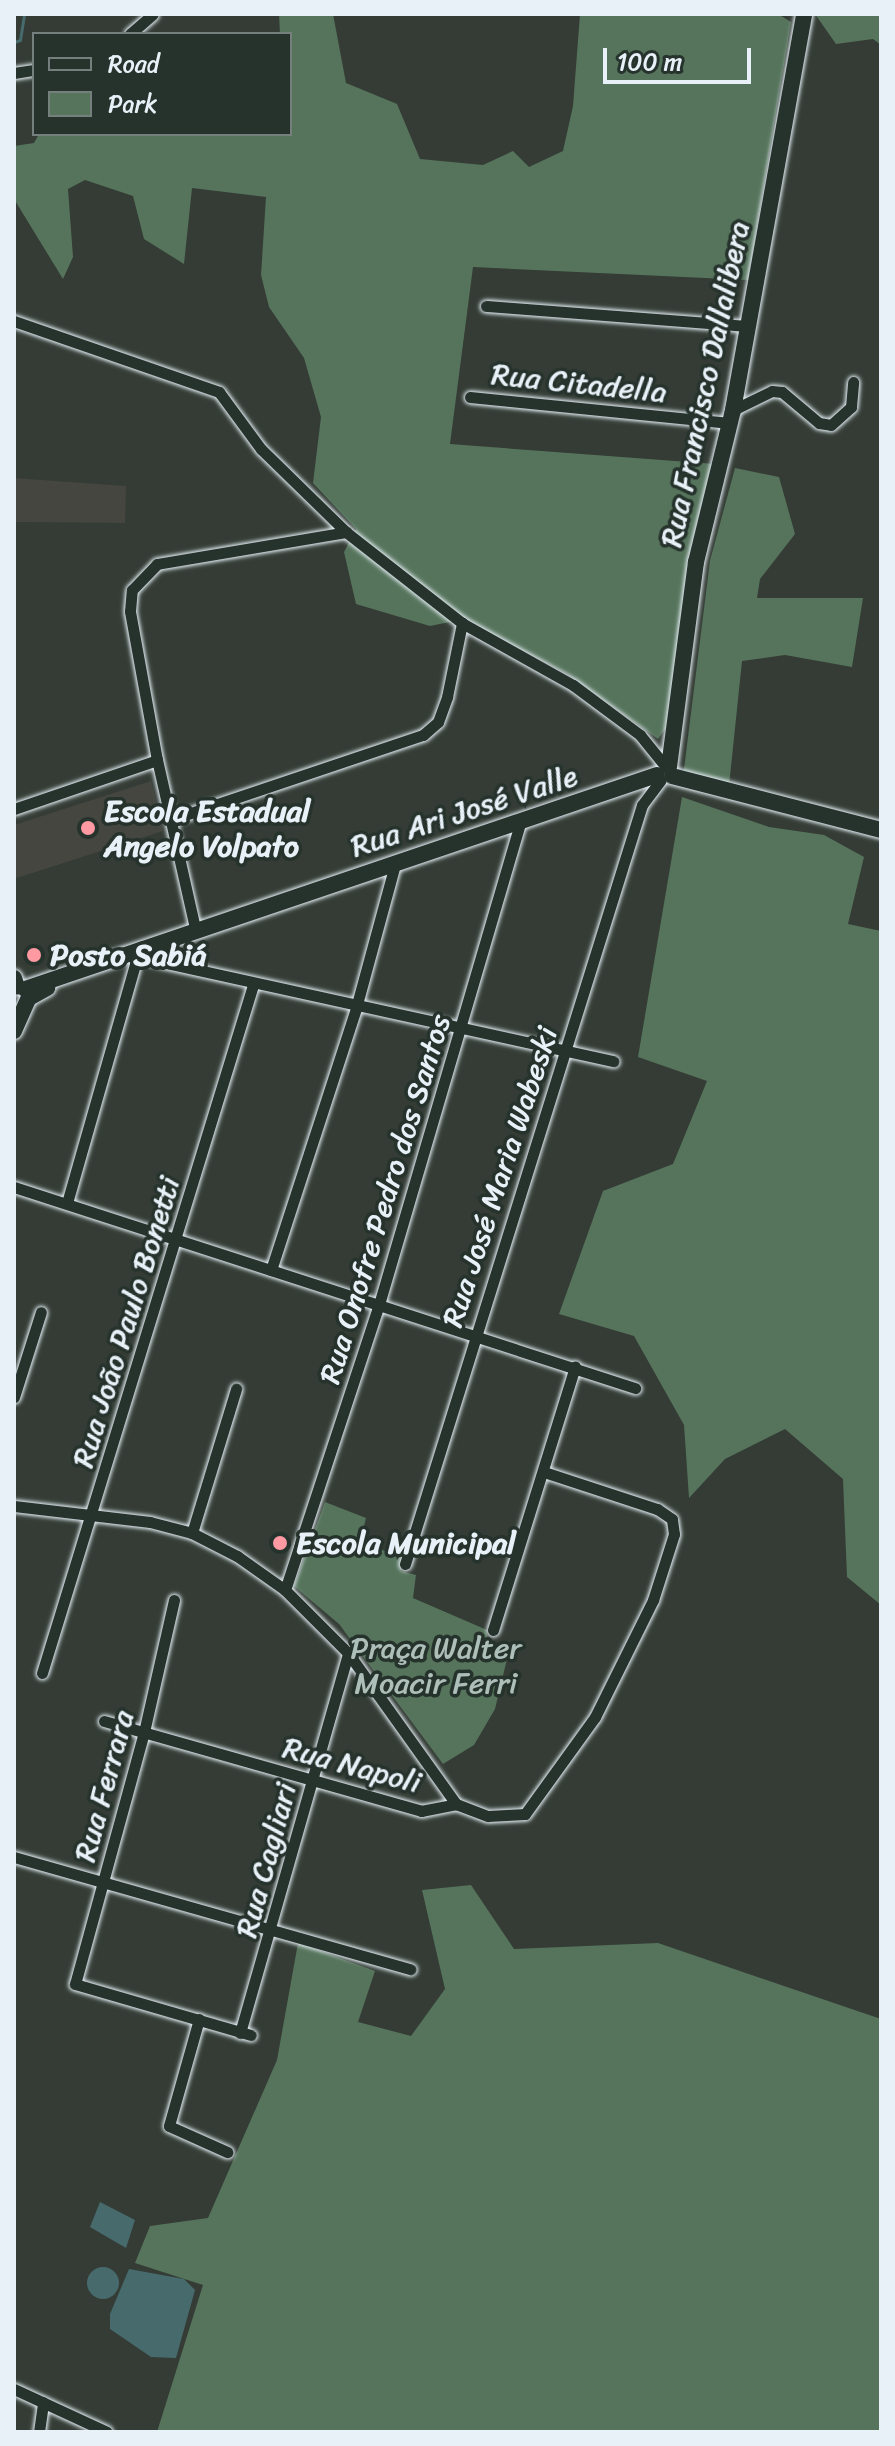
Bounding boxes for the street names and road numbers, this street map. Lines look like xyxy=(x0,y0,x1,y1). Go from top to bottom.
street label: Rua Francisco Dallalibera xyxy=(653,217,757,551)
street label: Rua Citadella xyxy=(490,356,668,410)
street label: Rua Ari José Valle xyxy=(347,758,581,864)
street label: Rua Onofre Pedro dos Santos xyxy=(312,1010,458,1388)
street label: Rua José Maria Wabeski xyxy=(434,1022,566,1332)
street label: Rua João Paulo Bonetti xyxy=(64,1171,188,1473)
street label: Rua Ferrara xyxy=(66,1706,142,1866)
street label: Rua Napoli xyxy=(279,1729,425,1801)
street label: Rua Cagliari xyxy=(228,1779,304,1941)

